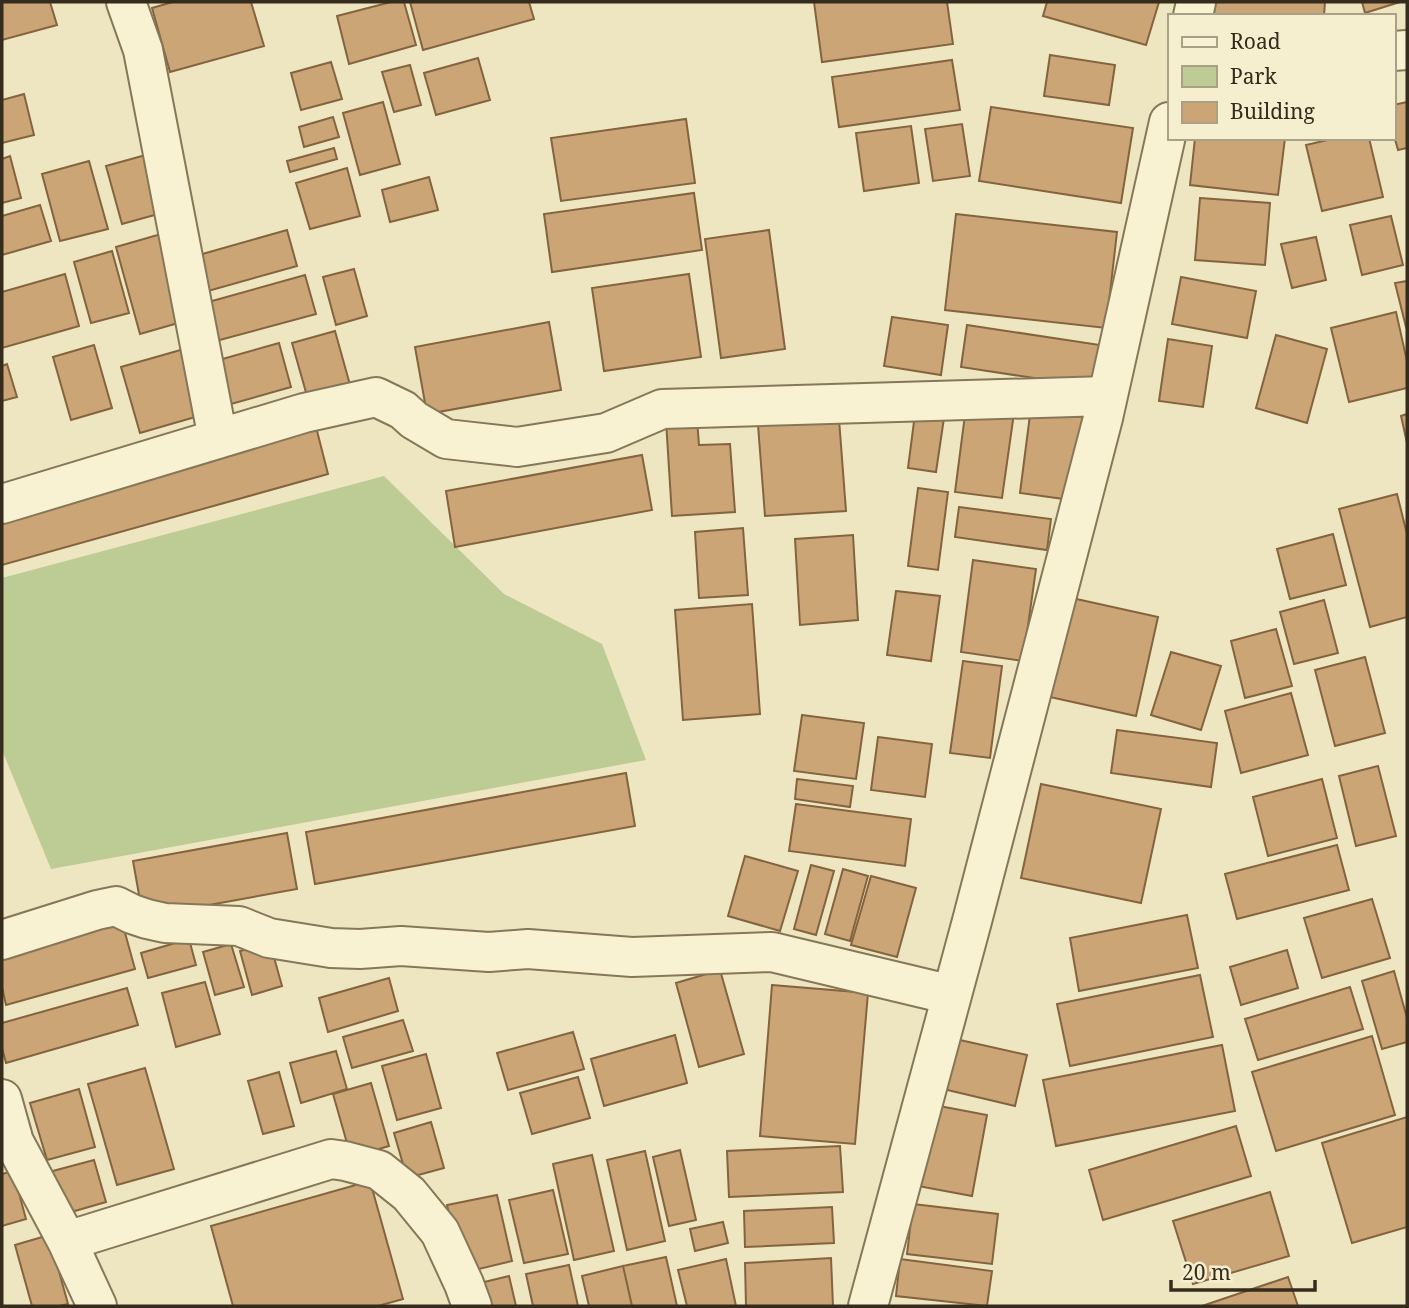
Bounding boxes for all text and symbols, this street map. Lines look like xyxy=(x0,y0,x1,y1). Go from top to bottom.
legend xyxy=(1168,14,1395,140)
text: Road xyxy=(1230,27,1281,55)
text: Park xyxy=(1230,62,1277,90)
text: Building xyxy=(1230,97,1315,125)
scale bar xyxy=(1171,1248,1314,1292)
text: 20 m xyxy=(1182,1258,1231,1286)

